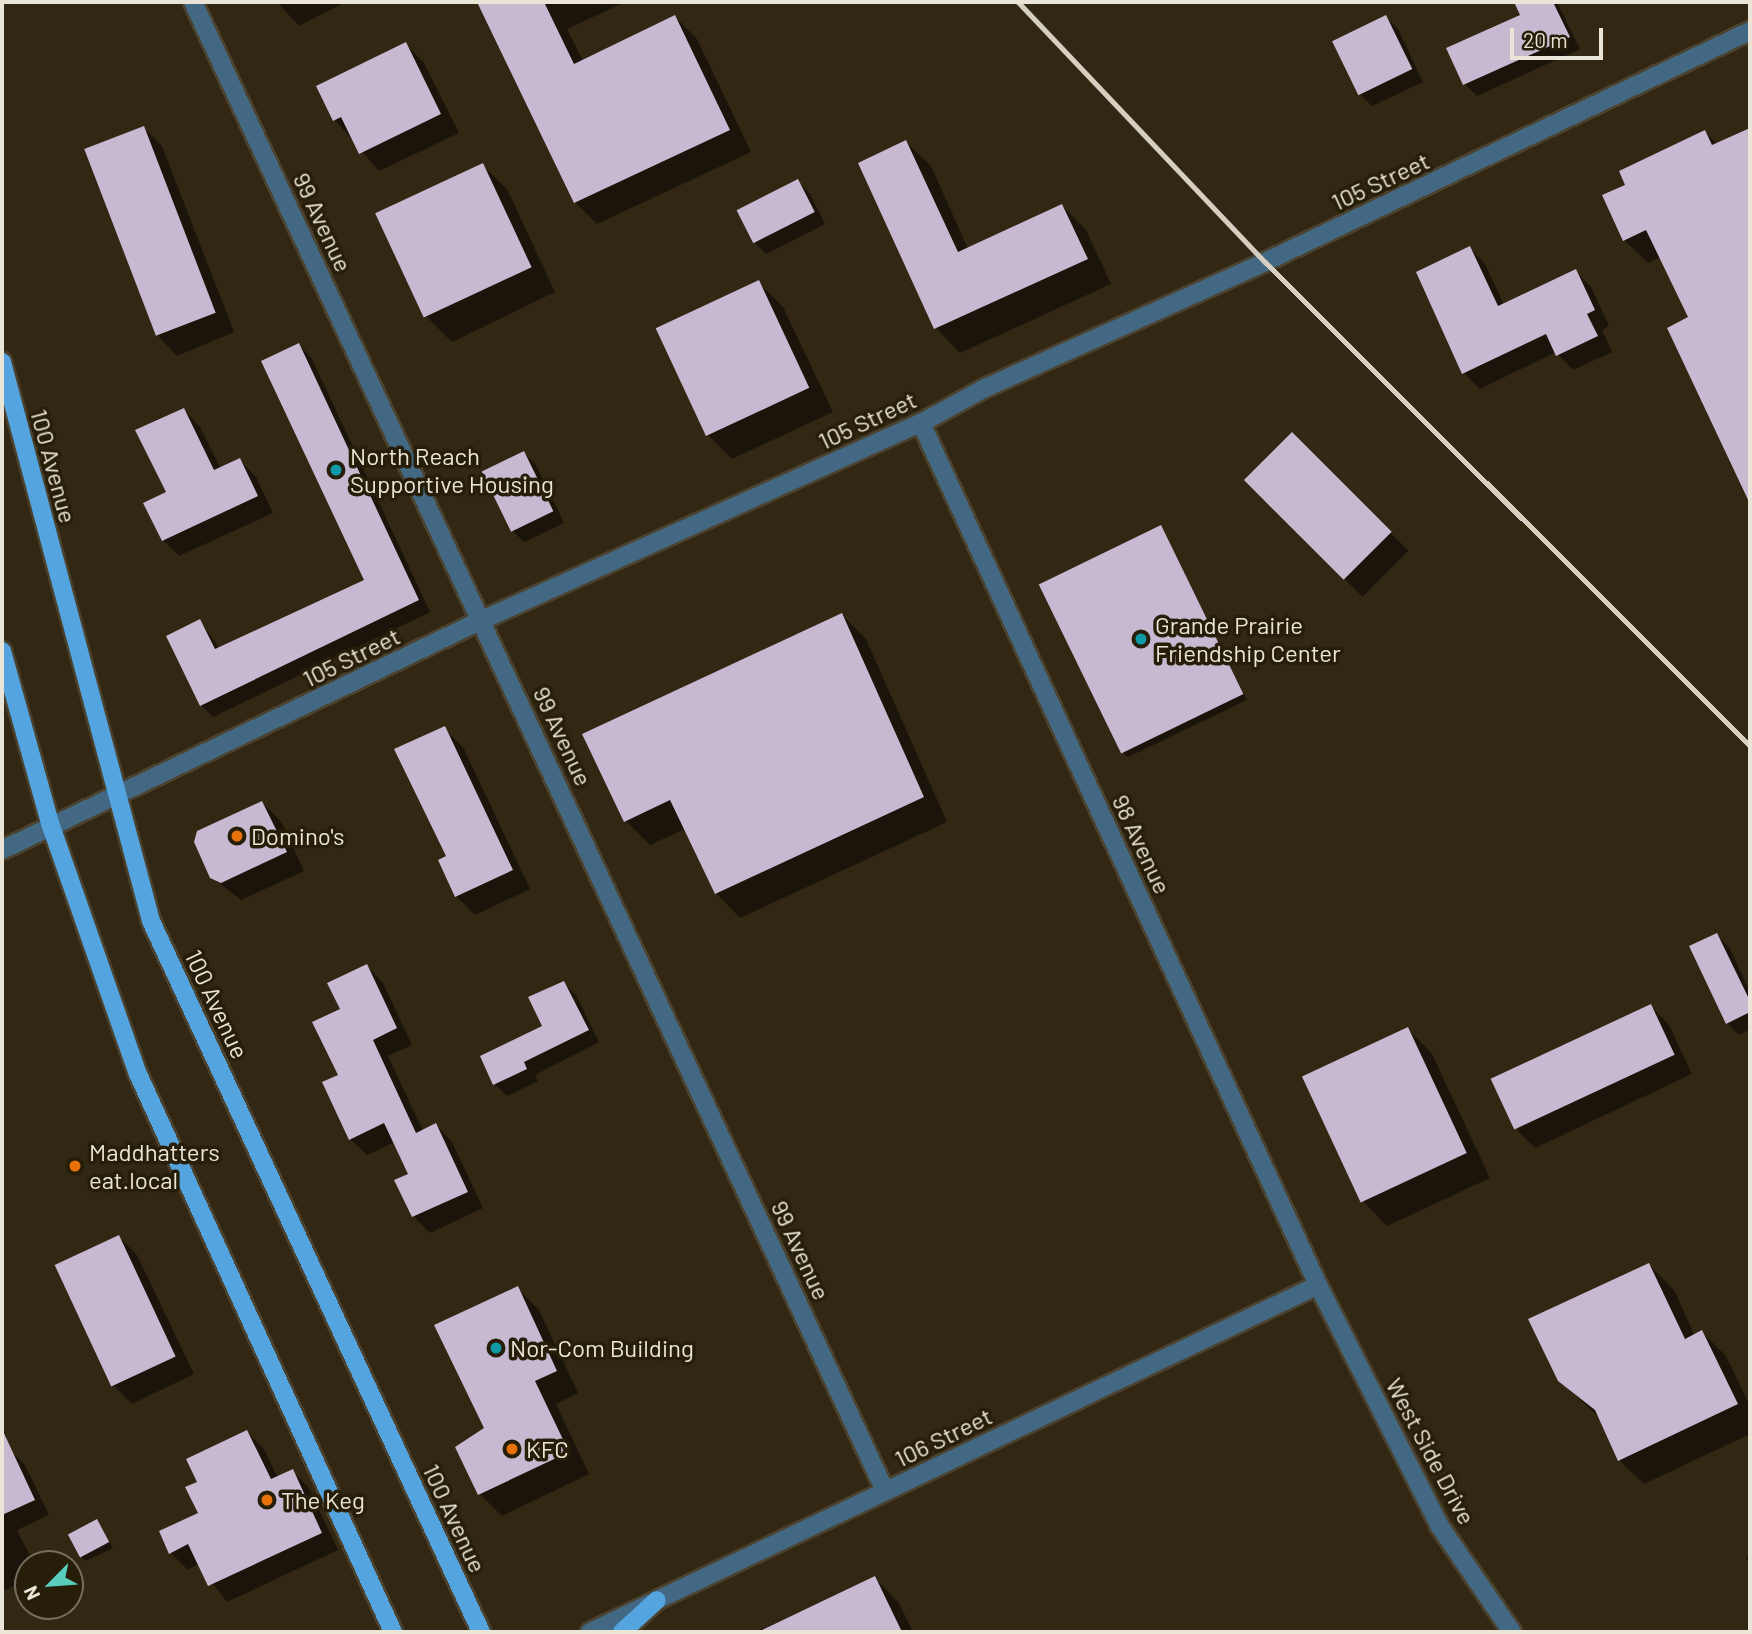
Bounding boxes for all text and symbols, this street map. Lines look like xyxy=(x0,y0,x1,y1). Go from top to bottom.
scale bar xyxy=(1514,14,1607,58)
text: 20 m xyxy=(1523,27,1568,52)
street label: 105 Street xyxy=(1327,146,1433,216)
street label: 99 Avenue xyxy=(288,168,358,276)
street label: 105 Street xyxy=(814,385,920,455)
street label: 100 Avenue xyxy=(25,406,83,526)
place label: North Reach Supportive Housing xyxy=(350,442,554,498)
marker: North Reach Supportive Housing xyxy=(328,462,344,478)
place label: Grande Prairie Friendship Center xyxy=(1155,611,1341,667)
street label: 105 Street xyxy=(298,621,404,693)
marker: Grande Prairie Friendship Center xyxy=(1133,631,1149,647)
street label: 99 Avenue xyxy=(528,682,598,790)
street label: 98 Avenue xyxy=(1107,790,1177,898)
place label: Domino's xyxy=(251,822,345,850)
marker: Domino's xyxy=(229,828,245,844)
street label: 100 Avenue xyxy=(179,945,255,1063)
place label: Maddhatters eat.local xyxy=(89,1138,220,1194)
marker: Maddhatters eat.local xyxy=(67,1158,83,1174)
street label: 99 Avenue xyxy=(766,1196,836,1304)
place label: Nor-Com Building xyxy=(510,1334,694,1362)
marker: Nor-Com Building xyxy=(488,1340,504,1356)
street label: West Side Drive xyxy=(1380,1373,1482,1529)
street label: 106 Street xyxy=(890,1401,996,1473)
place label: KFC xyxy=(526,1435,569,1463)
marker: KFC xyxy=(504,1441,520,1457)
street label: 100 Avenue xyxy=(417,1459,493,1577)
place label: The Keg xyxy=(281,1486,365,1514)
marker: The Keg xyxy=(259,1492,275,1508)
north arrow xyxy=(14,1550,84,1620)
text: N xyxy=(18,1583,44,1604)

